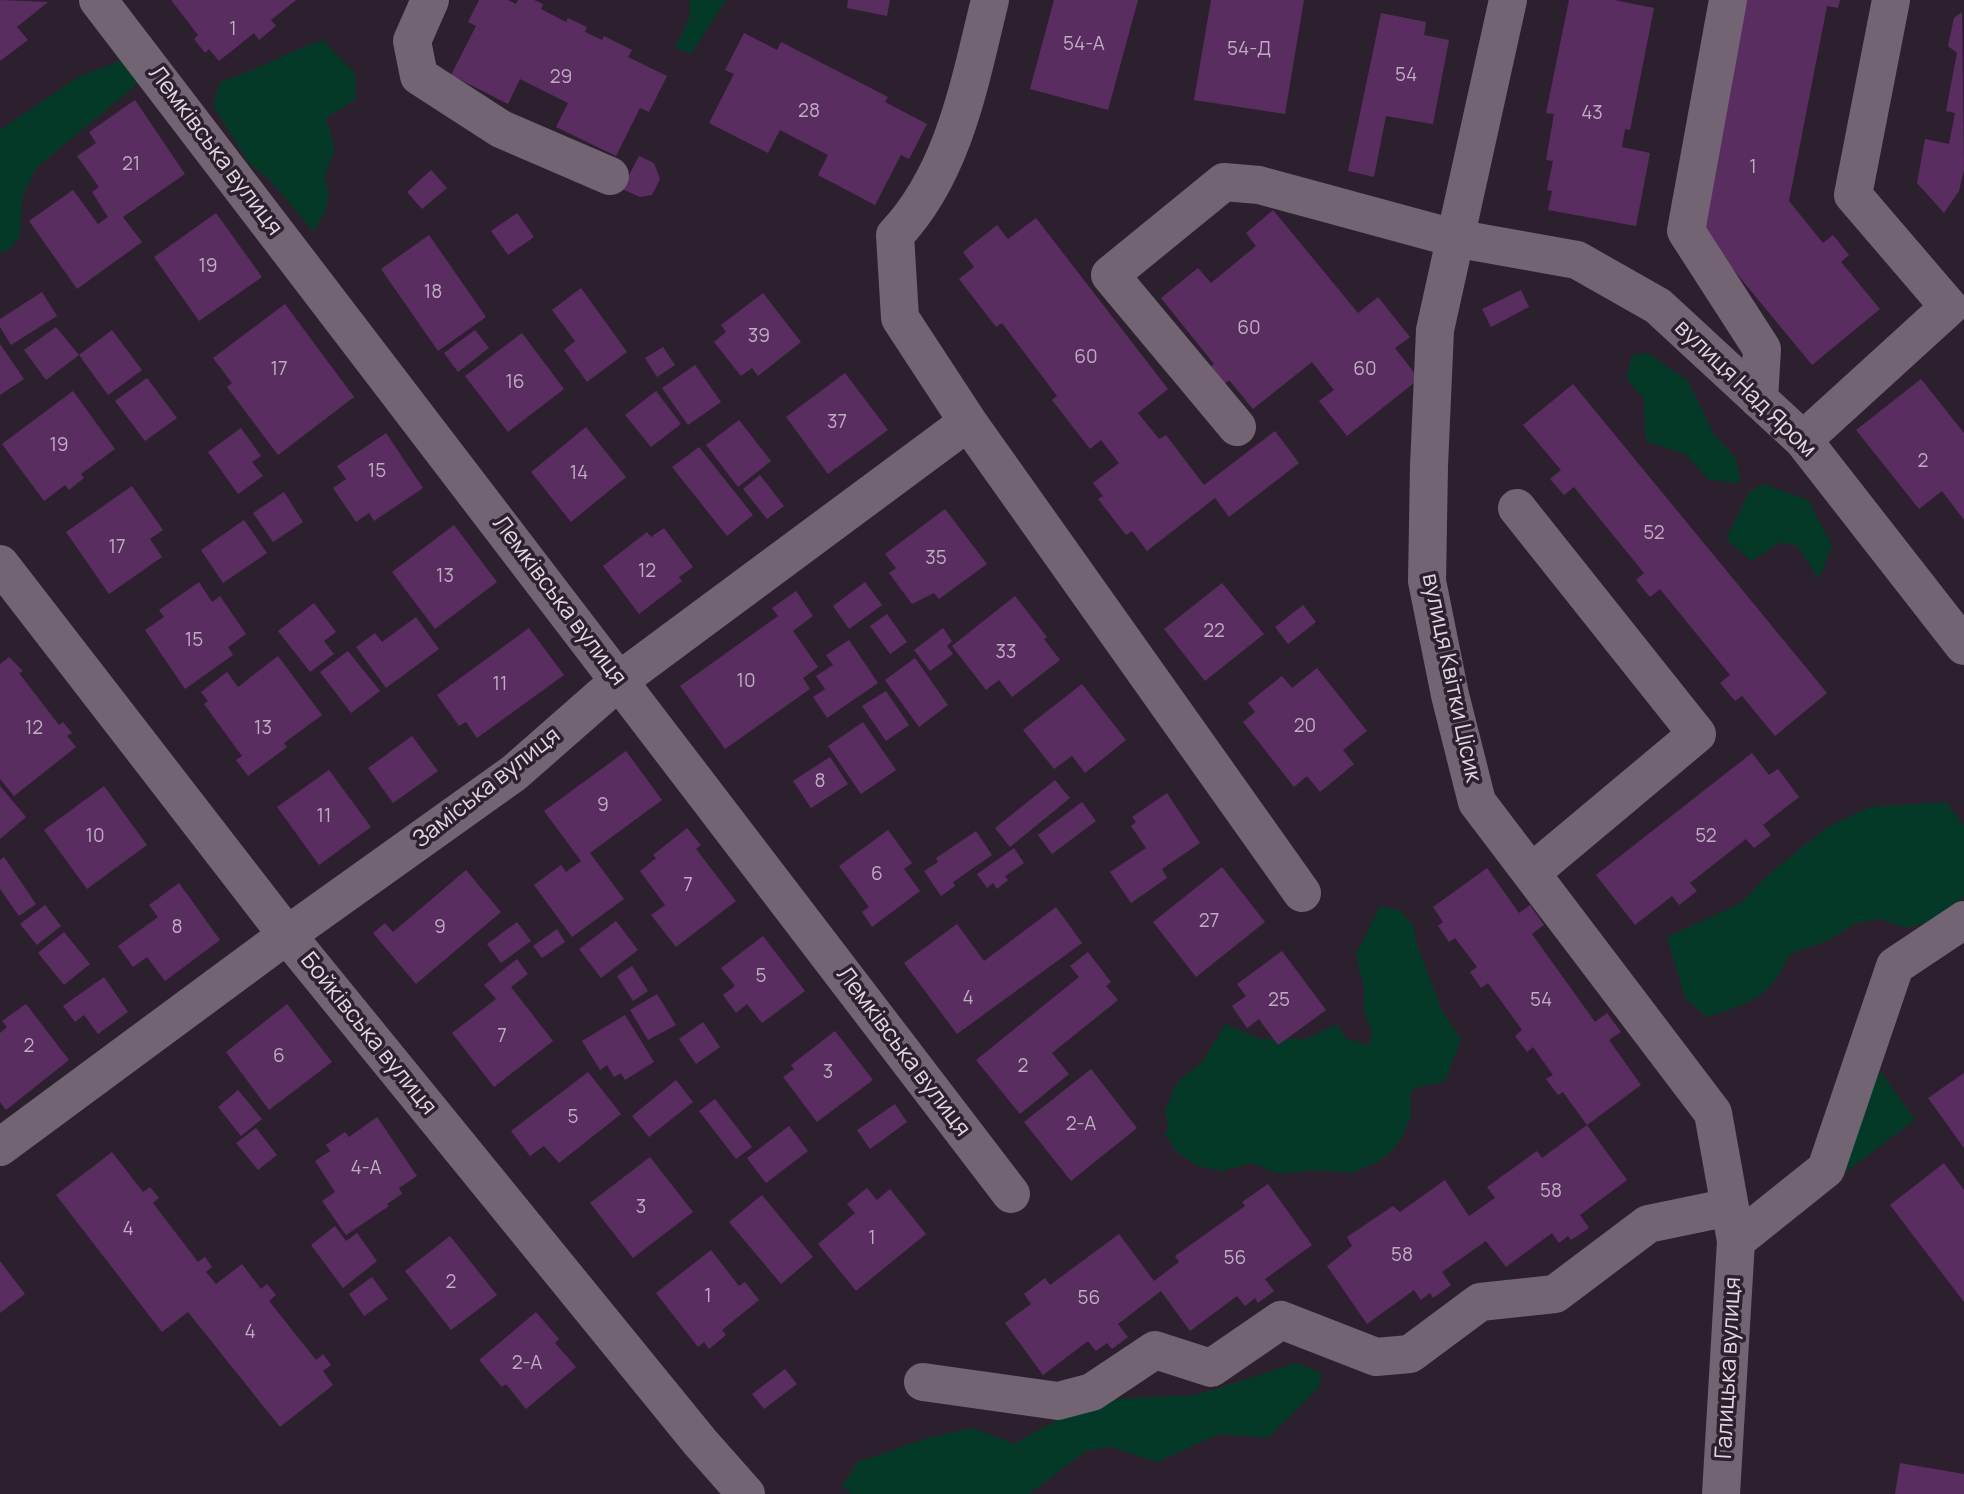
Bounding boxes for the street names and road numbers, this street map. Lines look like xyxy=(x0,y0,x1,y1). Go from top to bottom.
street label: Лемківська вулиця xyxy=(142,61,288,241)
street label: вулиця Над Яром xyxy=(1668,314,1822,464)
street label: Лемківська вулиця xyxy=(486,511,632,691)
street label: вулиця Квітки Цісик xyxy=(1415,571,1487,785)
street label: Заміська вулиця xyxy=(408,722,566,854)
street label: Бойківська вулиця xyxy=(294,947,442,1121)
street label: Лемківська вулиця xyxy=(830,962,976,1142)
street label: Галицька вулиця xyxy=(1710,1276,1748,1460)

